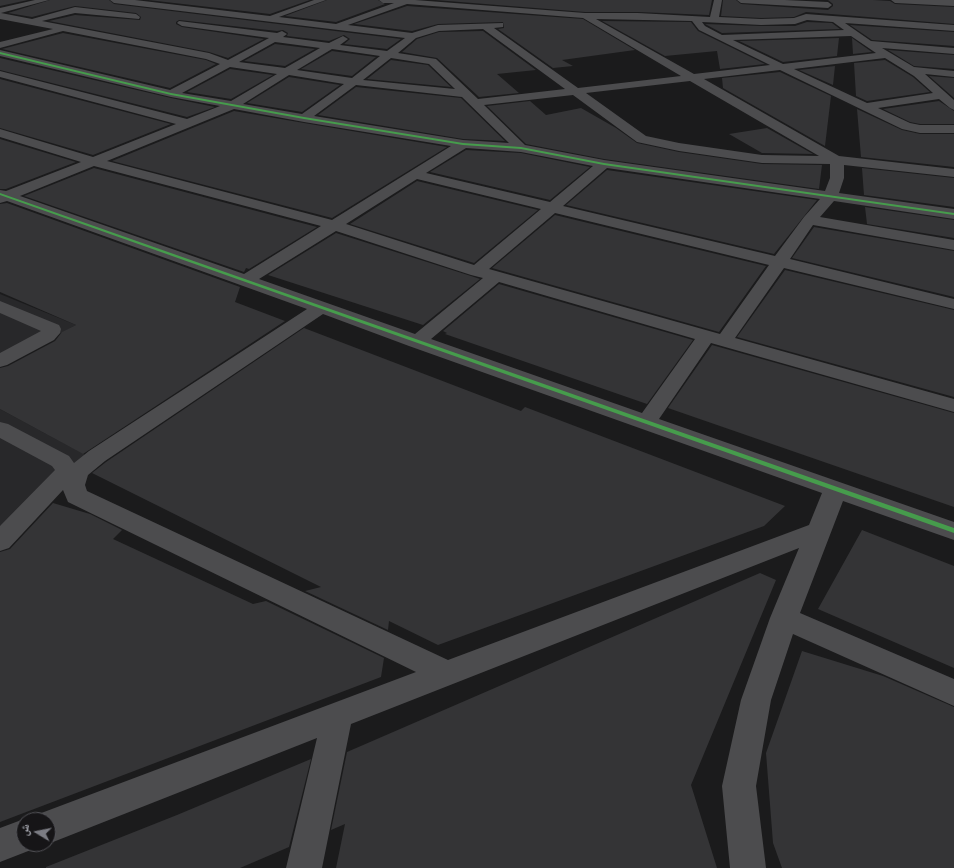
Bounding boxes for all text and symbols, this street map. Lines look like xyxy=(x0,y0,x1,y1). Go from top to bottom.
north arrow xyxy=(16,812,56,852)
text: ش xyxy=(17,823,32,837)

